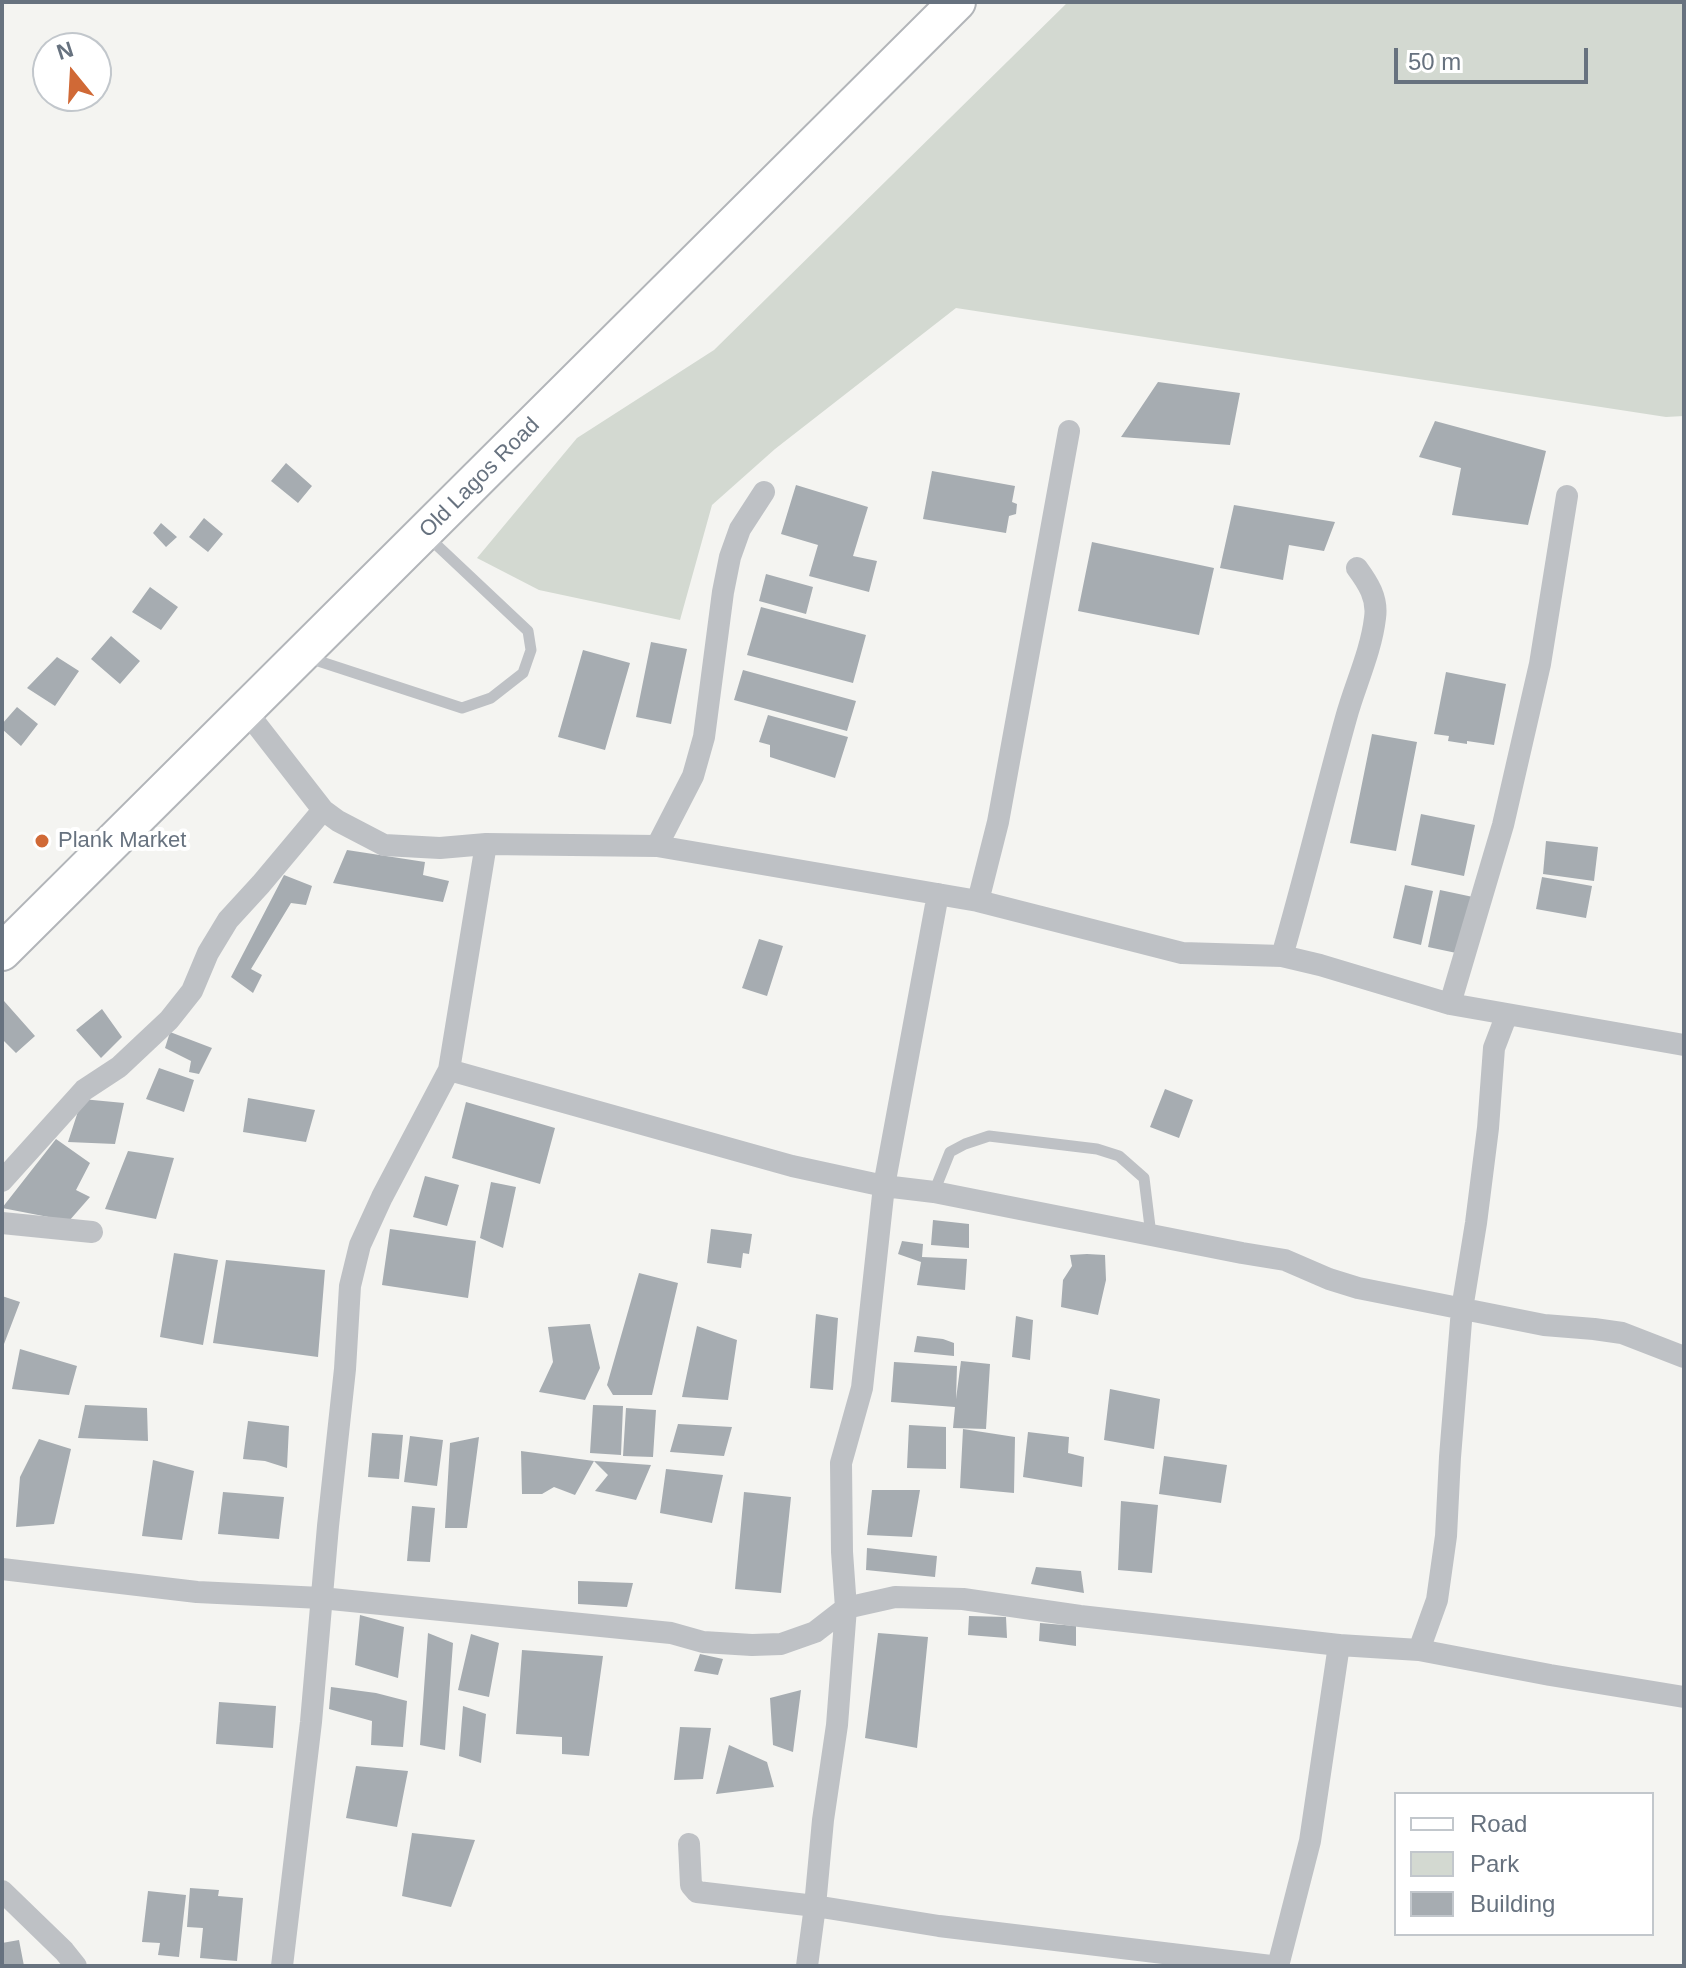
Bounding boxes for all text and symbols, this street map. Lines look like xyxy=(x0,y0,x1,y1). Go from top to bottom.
north arrow xyxy=(32,32,112,112)
scale bar xyxy=(1398,32,1592,82)
text: N xyxy=(54,36,76,65)
text: 50 m xyxy=(1408,48,1461,75)
street label: Old Lagos Road xyxy=(414,412,546,544)
place label: Plank Market xyxy=(58,828,186,854)
marker: Plank Market xyxy=(33,832,51,850)
legend xyxy=(1394,1792,1654,1936)
text: Road xyxy=(1470,1810,1527,1837)
text: Park xyxy=(1470,1850,1519,1877)
text: Building xyxy=(1470,1890,1555,1917)

